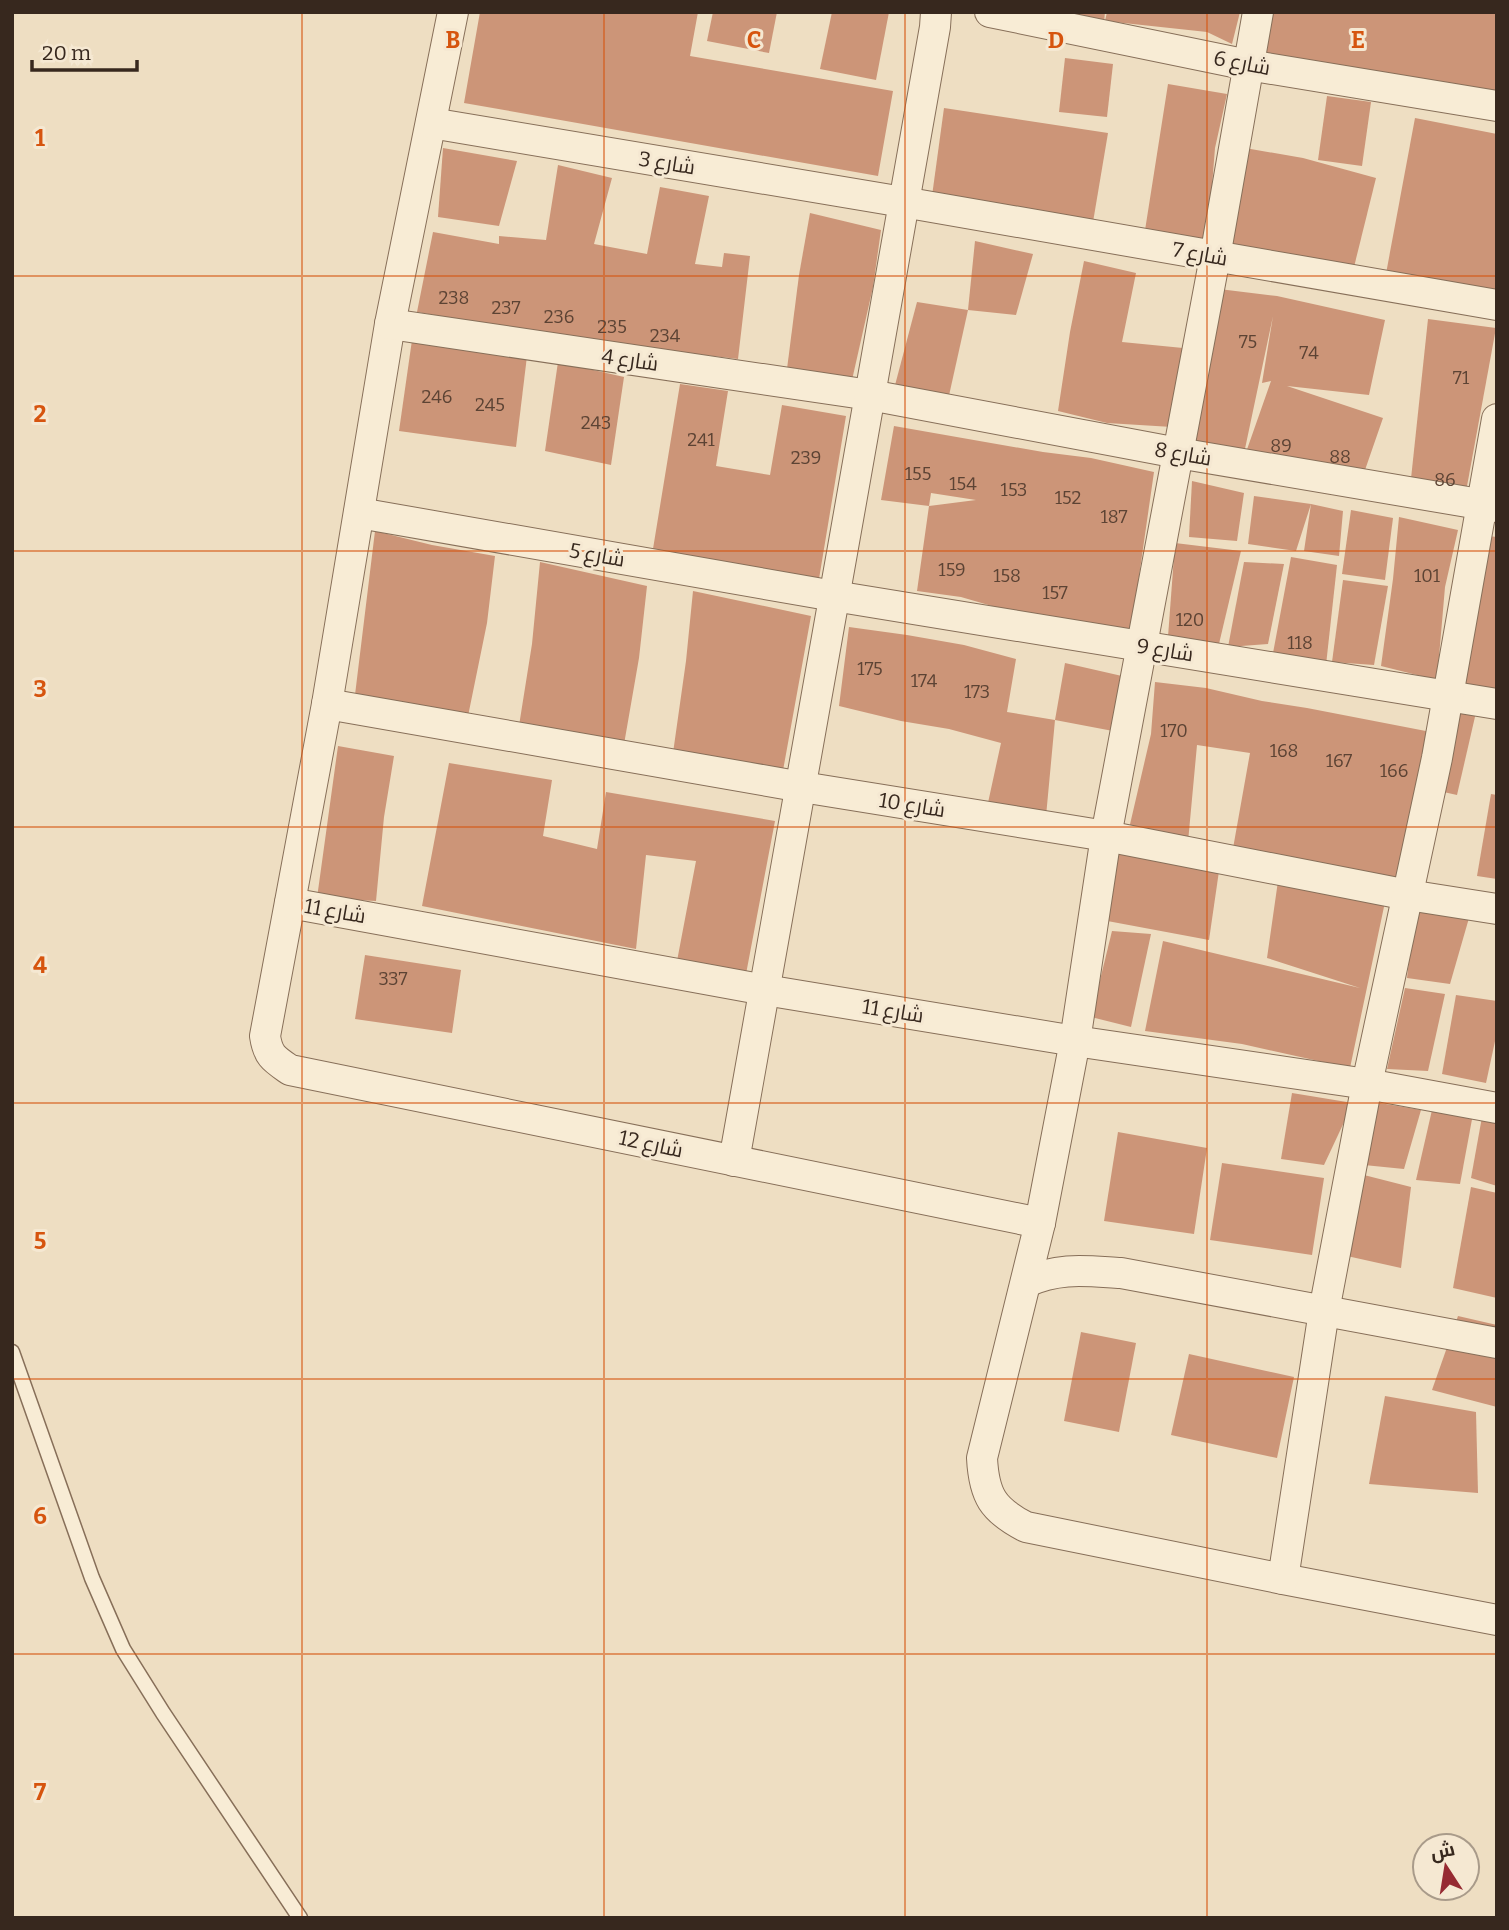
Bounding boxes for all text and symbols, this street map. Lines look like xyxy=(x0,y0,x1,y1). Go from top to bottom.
text: B xyxy=(446,26,460,54)
text: C xyxy=(747,26,761,54)
text: D xyxy=(1048,26,1064,54)
text: E xyxy=(1351,26,1365,54)
scale bar xyxy=(32,28,136,72)
text: 20 m xyxy=(42,40,91,66)
street label: شارع 6 xyxy=(1211,45,1273,82)
text: 1 xyxy=(35,124,45,152)
street label: شارع 3 xyxy=(637,146,697,181)
street label: شارع 7 xyxy=(1170,236,1230,273)
house number: 238 xyxy=(439,287,469,309)
house number: 237 xyxy=(491,297,521,319)
house number: 236 xyxy=(544,306,574,328)
house number: 235 xyxy=(597,316,627,338)
house number: 234 xyxy=(650,325,681,347)
house number: 75 xyxy=(1239,331,1257,353)
house number: 74 xyxy=(1299,342,1319,364)
street label: شارع 4 xyxy=(600,343,660,378)
house number: 71 xyxy=(1453,367,1470,389)
house number: 246 xyxy=(422,386,452,408)
house number: 245 xyxy=(475,394,505,416)
text: 2 xyxy=(34,400,47,428)
house number: 243 xyxy=(581,412,611,434)
house number: 241 xyxy=(687,429,715,451)
house number: 89 xyxy=(1270,435,1292,457)
street label: شارع 8 xyxy=(1152,436,1214,473)
house number: 88 xyxy=(1329,446,1351,468)
house number: 239 xyxy=(791,447,821,469)
house number: 155 xyxy=(905,463,931,485)
house number: 86 xyxy=(1434,469,1456,491)
house number: 154 xyxy=(949,473,977,495)
house number: 153 xyxy=(1001,479,1027,501)
house number: 152 xyxy=(1055,487,1081,509)
house number: 187 xyxy=(1100,506,1128,528)
street label: شارع 5 xyxy=(567,537,627,574)
house number: 159 xyxy=(938,559,966,581)
house number: 158 xyxy=(993,565,1021,587)
house number: 101 xyxy=(1414,565,1441,587)
house number: 157 xyxy=(1042,582,1068,604)
house number: 120 xyxy=(1176,609,1204,631)
house number: 118 xyxy=(1287,632,1313,654)
street label: شارع 9 xyxy=(1135,633,1195,668)
house number: 175 xyxy=(857,658,883,680)
house number: 174 xyxy=(911,670,938,692)
text: 3 xyxy=(33,675,47,703)
house number: 173 xyxy=(964,681,990,703)
house number: 170 xyxy=(1160,720,1188,742)
house number: 168 xyxy=(1270,740,1298,762)
house number: 167 xyxy=(1326,750,1352,772)
house number: 166 xyxy=(1380,760,1408,782)
street label: شارع 10 xyxy=(877,787,947,824)
street label: شارع 11 xyxy=(302,893,368,930)
text: 4 xyxy=(33,951,47,979)
house number: 337 xyxy=(378,968,408,990)
street label: شارع 11 xyxy=(860,993,926,1030)
street label: شارع 12 xyxy=(616,1125,685,1164)
text: 5 xyxy=(34,1227,46,1255)
text: 6 xyxy=(33,1502,47,1530)
text: 7 xyxy=(34,1778,47,1806)
north arrow xyxy=(1411,1832,1481,1902)
text: ش xyxy=(1428,1837,1457,1865)

